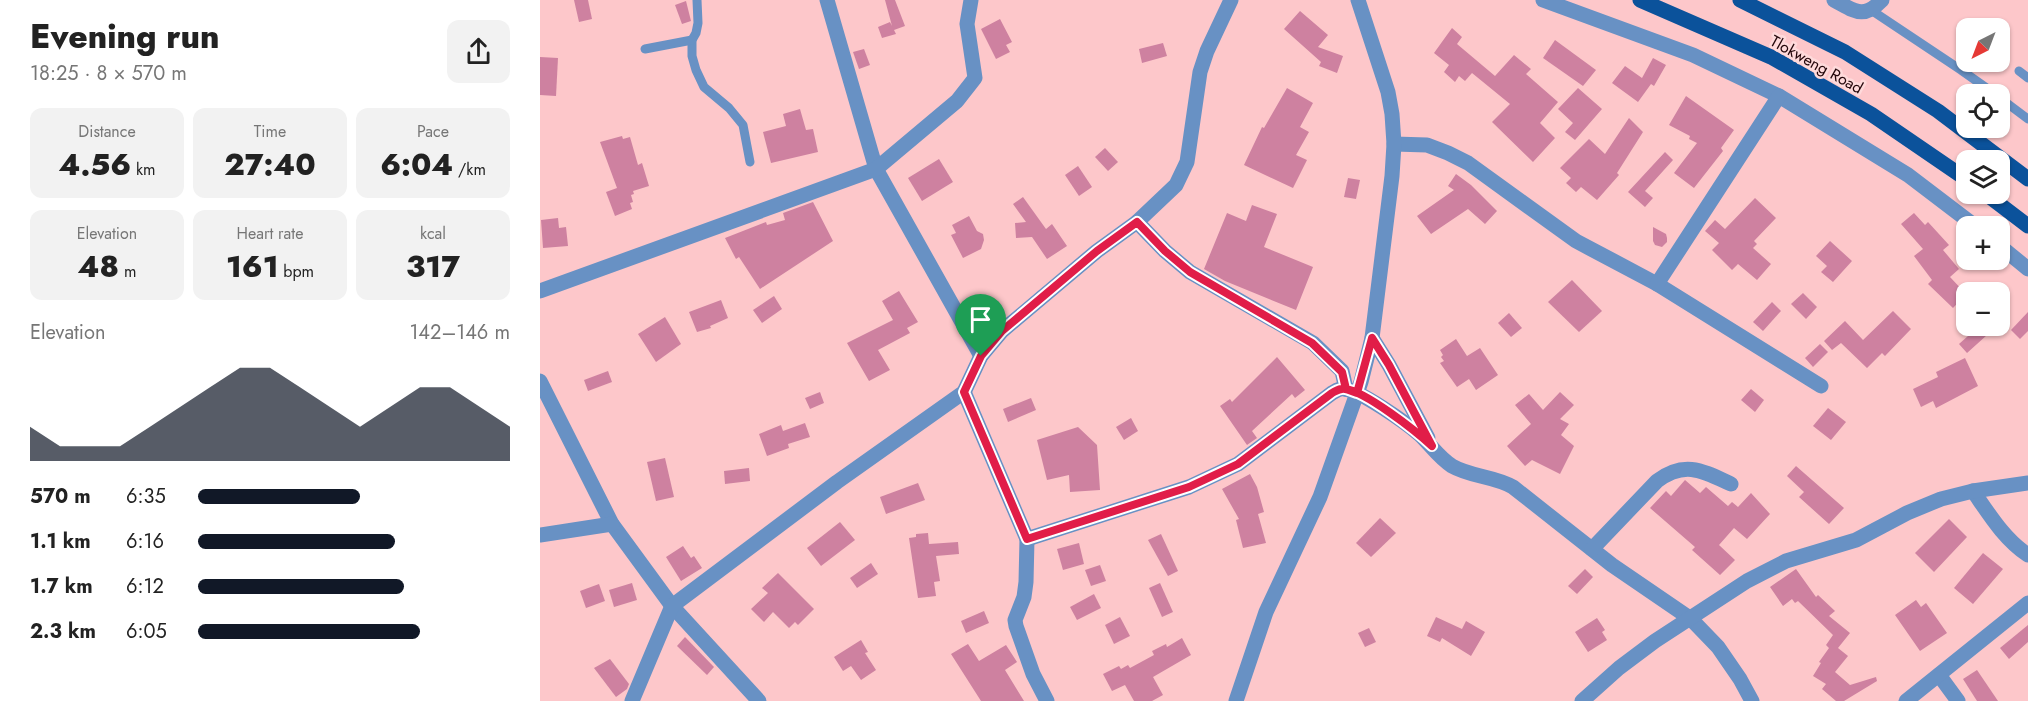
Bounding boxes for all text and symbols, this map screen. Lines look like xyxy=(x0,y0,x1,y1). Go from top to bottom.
text: Evening run xyxy=(30,13,220,60)
north arrow xyxy=(1956,18,2010,72)
map controls xyxy=(1956,18,2010,336)
button: share xyxy=(447,20,510,83)
street label: Tlokweng Road xyxy=(1766,29,1867,99)
text: 18:25 · 8 × 570 m xyxy=(30,59,187,88)
button: locate xyxy=(1956,84,2010,138)
text: Distance xyxy=(78,120,136,143)
text: Time xyxy=(254,120,286,143)
text: Pace xyxy=(417,120,449,143)
text: 4.56 xyxy=(58,143,131,186)
text: 27:40 xyxy=(224,143,316,186)
text: 6:04 xyxy=(380,143,453,186)
button: layers xyxy=(1956,150,2010,204)
text: km xyxy=(131,158,156,181)
text: /km xyxy=(453,158,486,181)
button: + xyxy=(1956,216,2010,270)
text: Elevation xyxy=(77,222,137,245)
text: Heart rate xyxy=(237,222,303,245)
text: kcal xyxy=(420,222,446,245)
text: 48 xyxy=(78,245,119,288)
text: 161 xyxy=(226,245,279,288)
text: 317 xyxy=(406,245,460,288)
text: m xyxy=(119,260,136,283)
text: bpm xyxy=(279,260,314,283)
button: − xyxy=(1956,282,2010,336)
pin xyxy=(955,294,1006,356)
icon: arrive xyxy=(964,303,997,336)
text: Elevation xyxy=(30,318,105,347)
text: 142–146 m xyxy=(409,318,510,347)
text: 570 m xyxy=(30,482,91,511)
text: 6:35 xyxy=(126,482,166,511)
text: 1.1 km xyxy=(30,527,91,556)
text: 6:16 xyxy=(126,527,164,556)
text: 1.7 km xyxy=(30,572,93,601)
text: 6:12 xyxy=(126,572,164,601)
text: 2.3 km xyxy=(30,617,96,646)
text: 6:05 xyxy=(126,617,167,646)

